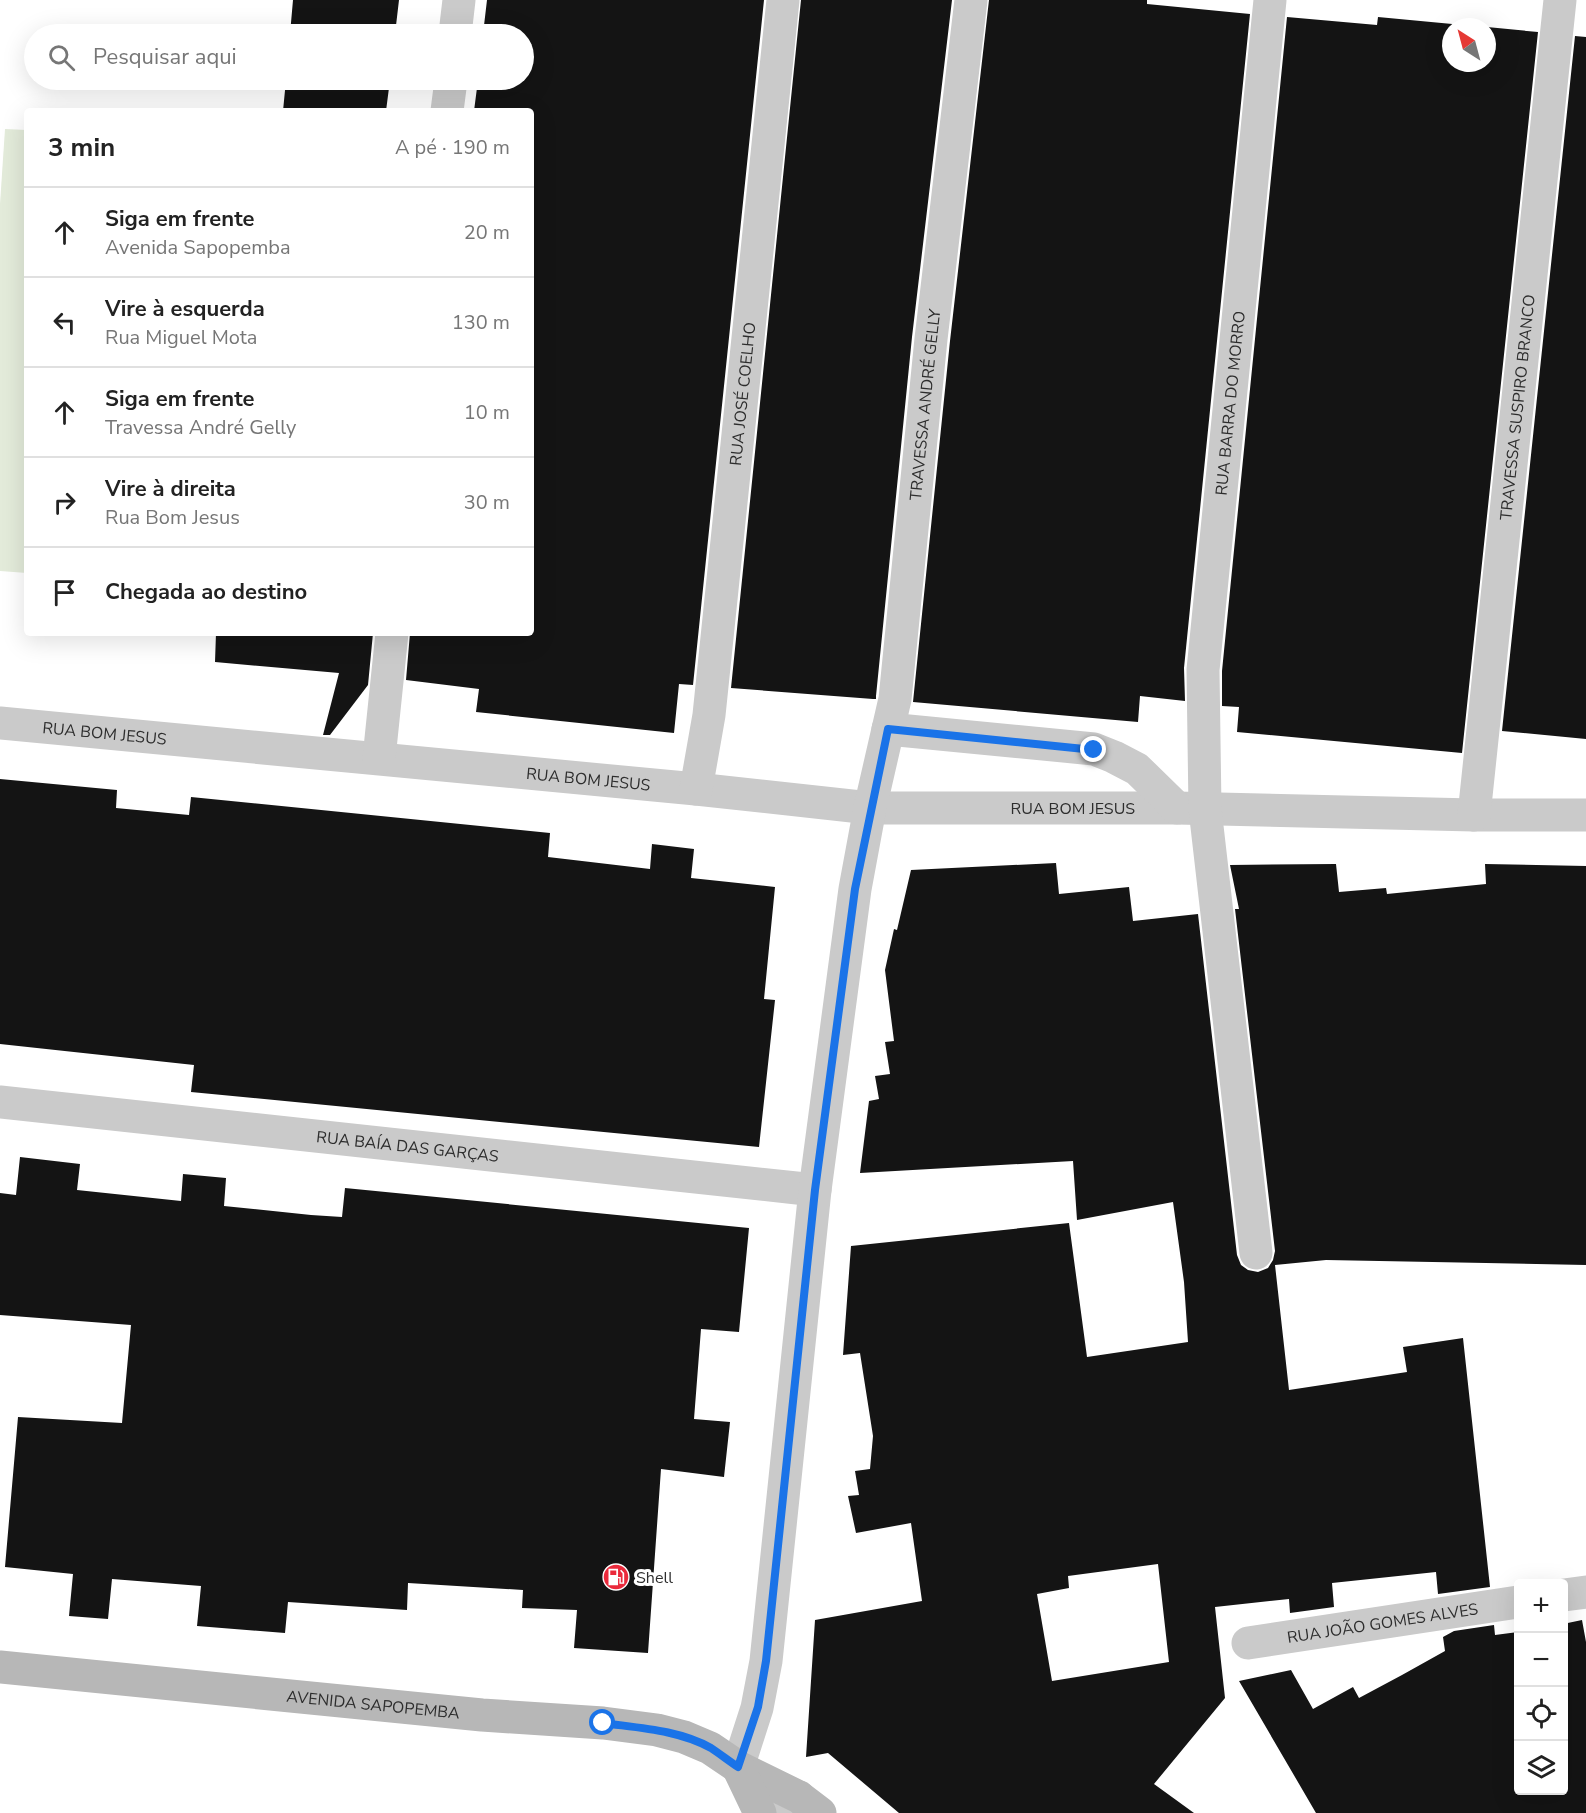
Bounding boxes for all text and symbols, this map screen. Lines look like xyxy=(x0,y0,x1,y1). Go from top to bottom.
north arrow xyxy=(1442,18,1496,72)
search box xyxy=(24,24,534,90)
icon: search xyxy=(45,41,78,74)
text: Pesquisar aqui xyxy=(93,42,237,72)
text: 3 min xyxy=(48,130,115,165)
text: A pé · 190 m xyxy=(395,134,510,161)
text: Siga em frente xyxy=(105,204,254,234)
icon: ahead xyxy=(48,216,81,249)
text: 20 m xyxy=(464,219,510,246)
text: Avenida Sapopemba xyxy=(105,234,291,261)
street label: TRAVESSA SUSPIRO BRANCO xyxy=(1495,293,1541,521)
text: Vire à esquerda xyxy=(105,294,265,324)
icon: left xyxy=(48,306,81,339)
street label: TRAVESSA ANDRÉ GELLY xyxy=(905,308,946,502)
text: 130 m xyxy=(452,309,510,336)
street label: RUA BARRA DO MORRO xyxy=(1210,310,1251,497)
street label: RUA JOSÉ COELHO xyxy=(725,321,762,467)
text: Rua Miguel Mota xyxy=(105,324,257,351)
text: Siga em frente xyxy=(105,384,254,414)
icon: ahead xyxy=(48,396,81,429)
text: 10 m xyxy=(464,399,510,426)
text: Travessa André Gelly xyxy=(105,414,296,441)
text: Vire à direita xyxy=(105,474,236,504)
icon: right xyxy=(48,486,81,519)
text: 30 m xyxy=(464,489,510,516)
text: Rua Bom Jesus xyxy=(105,504,240,531)
icon: arrive xyxy=(48,576,81,609)
text: Chegada ao destino xyxy=(105,577,307,607)
street label: RUA BOM JESUS xyxy=(41,717,168,751)
route end xyxy=(1080,736,1106,762)
street label: RUA BOM JESUS xyxy=(525,763,652,797)
street label: RUA BOM JESUS xyxy=(1010,798,1135,820)
street label: RUA BAÍA DAS GARÇAS xyxy=(315,1126,500,1168)
fuel station icon: Shell xyxy=(601,1562,631,1592)
place label: Shell xyxy=(636,1567,673,1589)
map controls xyxy=(1514,1579,1568,1795)
button: + xyxy=(1514,1579,1568,1633)
street label: RUA JOÃO GOMES ALVES xyxy=(1286,1598,1480,1649)
button: − xyxy=(1514,1633,1568,1687)
street label: AVENIDA SAPOPEMBA xyxy=(285,1686,461,1725)
button: locate xyxy=(1514,1687,1568,1741)
route start xyxy=(589,1709,615,1735)
button: layers xyxy=(1514,1741,1568,1795)

